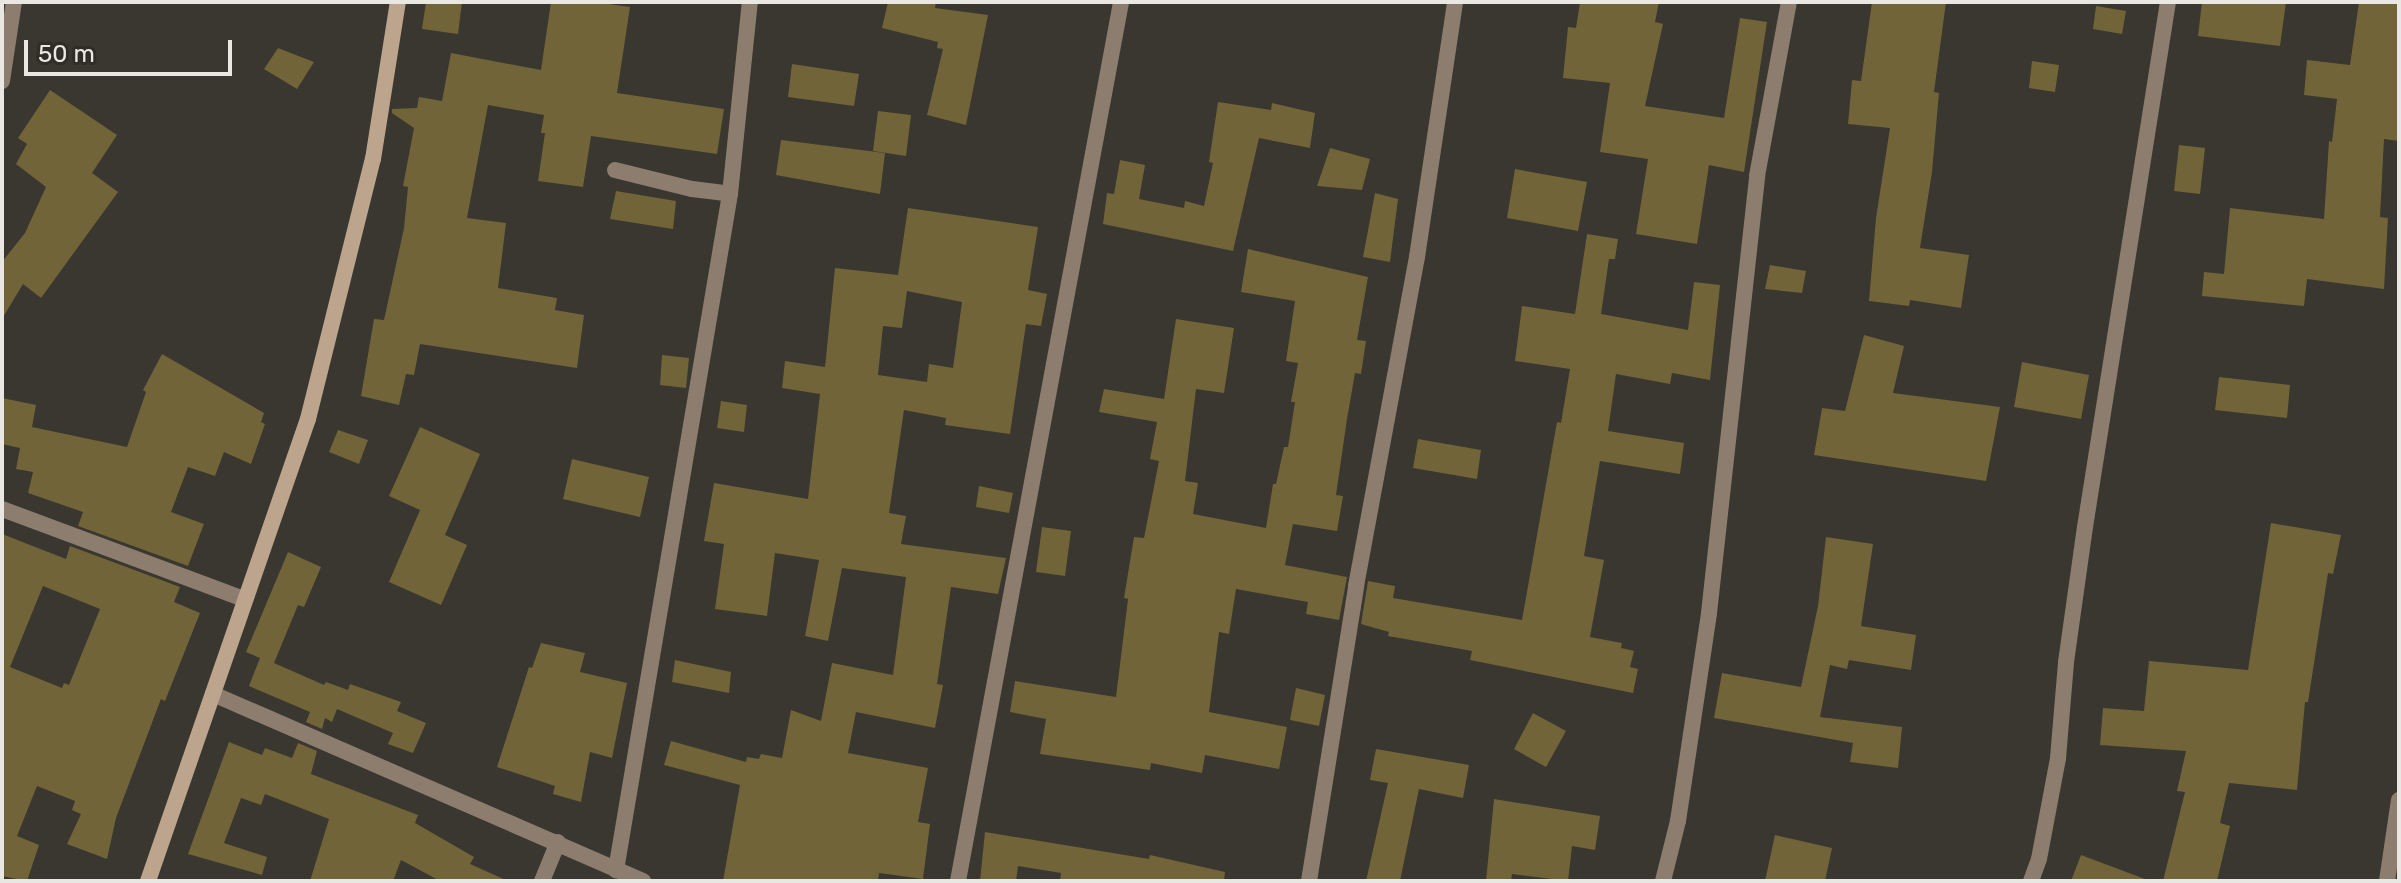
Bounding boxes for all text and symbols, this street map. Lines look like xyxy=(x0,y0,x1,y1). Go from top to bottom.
scale bar xyxy=(28,24,236,74)
text: 50 m xyxy=(38,40,95,68)

